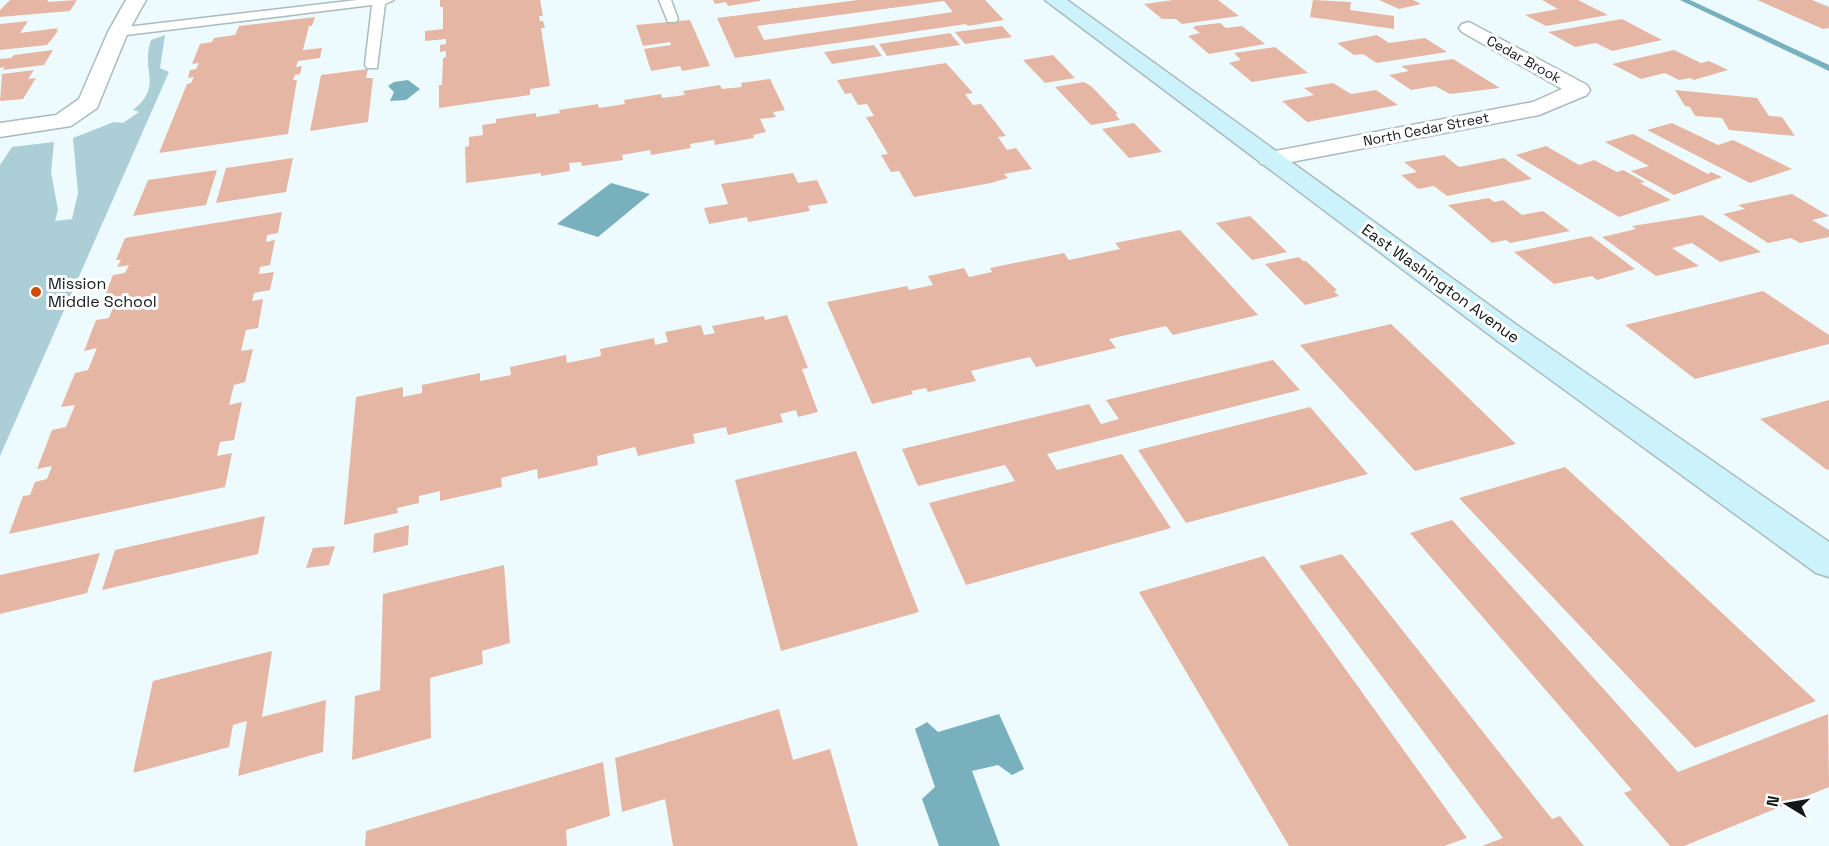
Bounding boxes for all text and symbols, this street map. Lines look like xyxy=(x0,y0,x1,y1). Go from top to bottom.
street label: Cedar Brook xyxy=(1484,31,1565,87)
street label: North Cedar Street xyxy=(1362,108,1490,150)
street label: East Washington Avenue xyxy=(1358,219,1524,348)
place label: Mission Middle School xyxy=(48,273,157,312)
marker: Mission Middle School xyxy=(29,285,43,299)
north arrow xyxy=(1757,774,1817,834)
text: N xyxy=(1761,794,1784,809)

